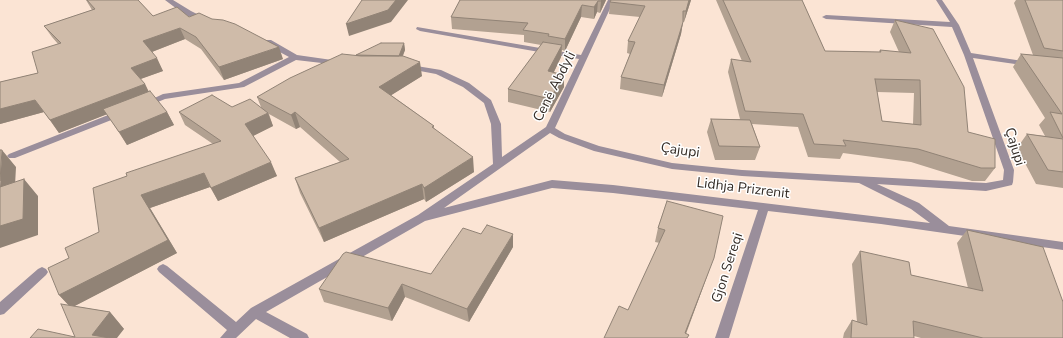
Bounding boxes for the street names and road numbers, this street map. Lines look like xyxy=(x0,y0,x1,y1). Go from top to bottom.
street label: Cenë Abdyli xyxy=(530,49,580,125)
street label: Çajupi xyxy=(1000,126,1028,168)
street label: Çajupi xyxy=(659,140,701,162)
street label: Lidhja Prizrenit xyxy=(696,175,790,203)
street label: Gjon Sereqi xyxy=(709,231,747,305)

